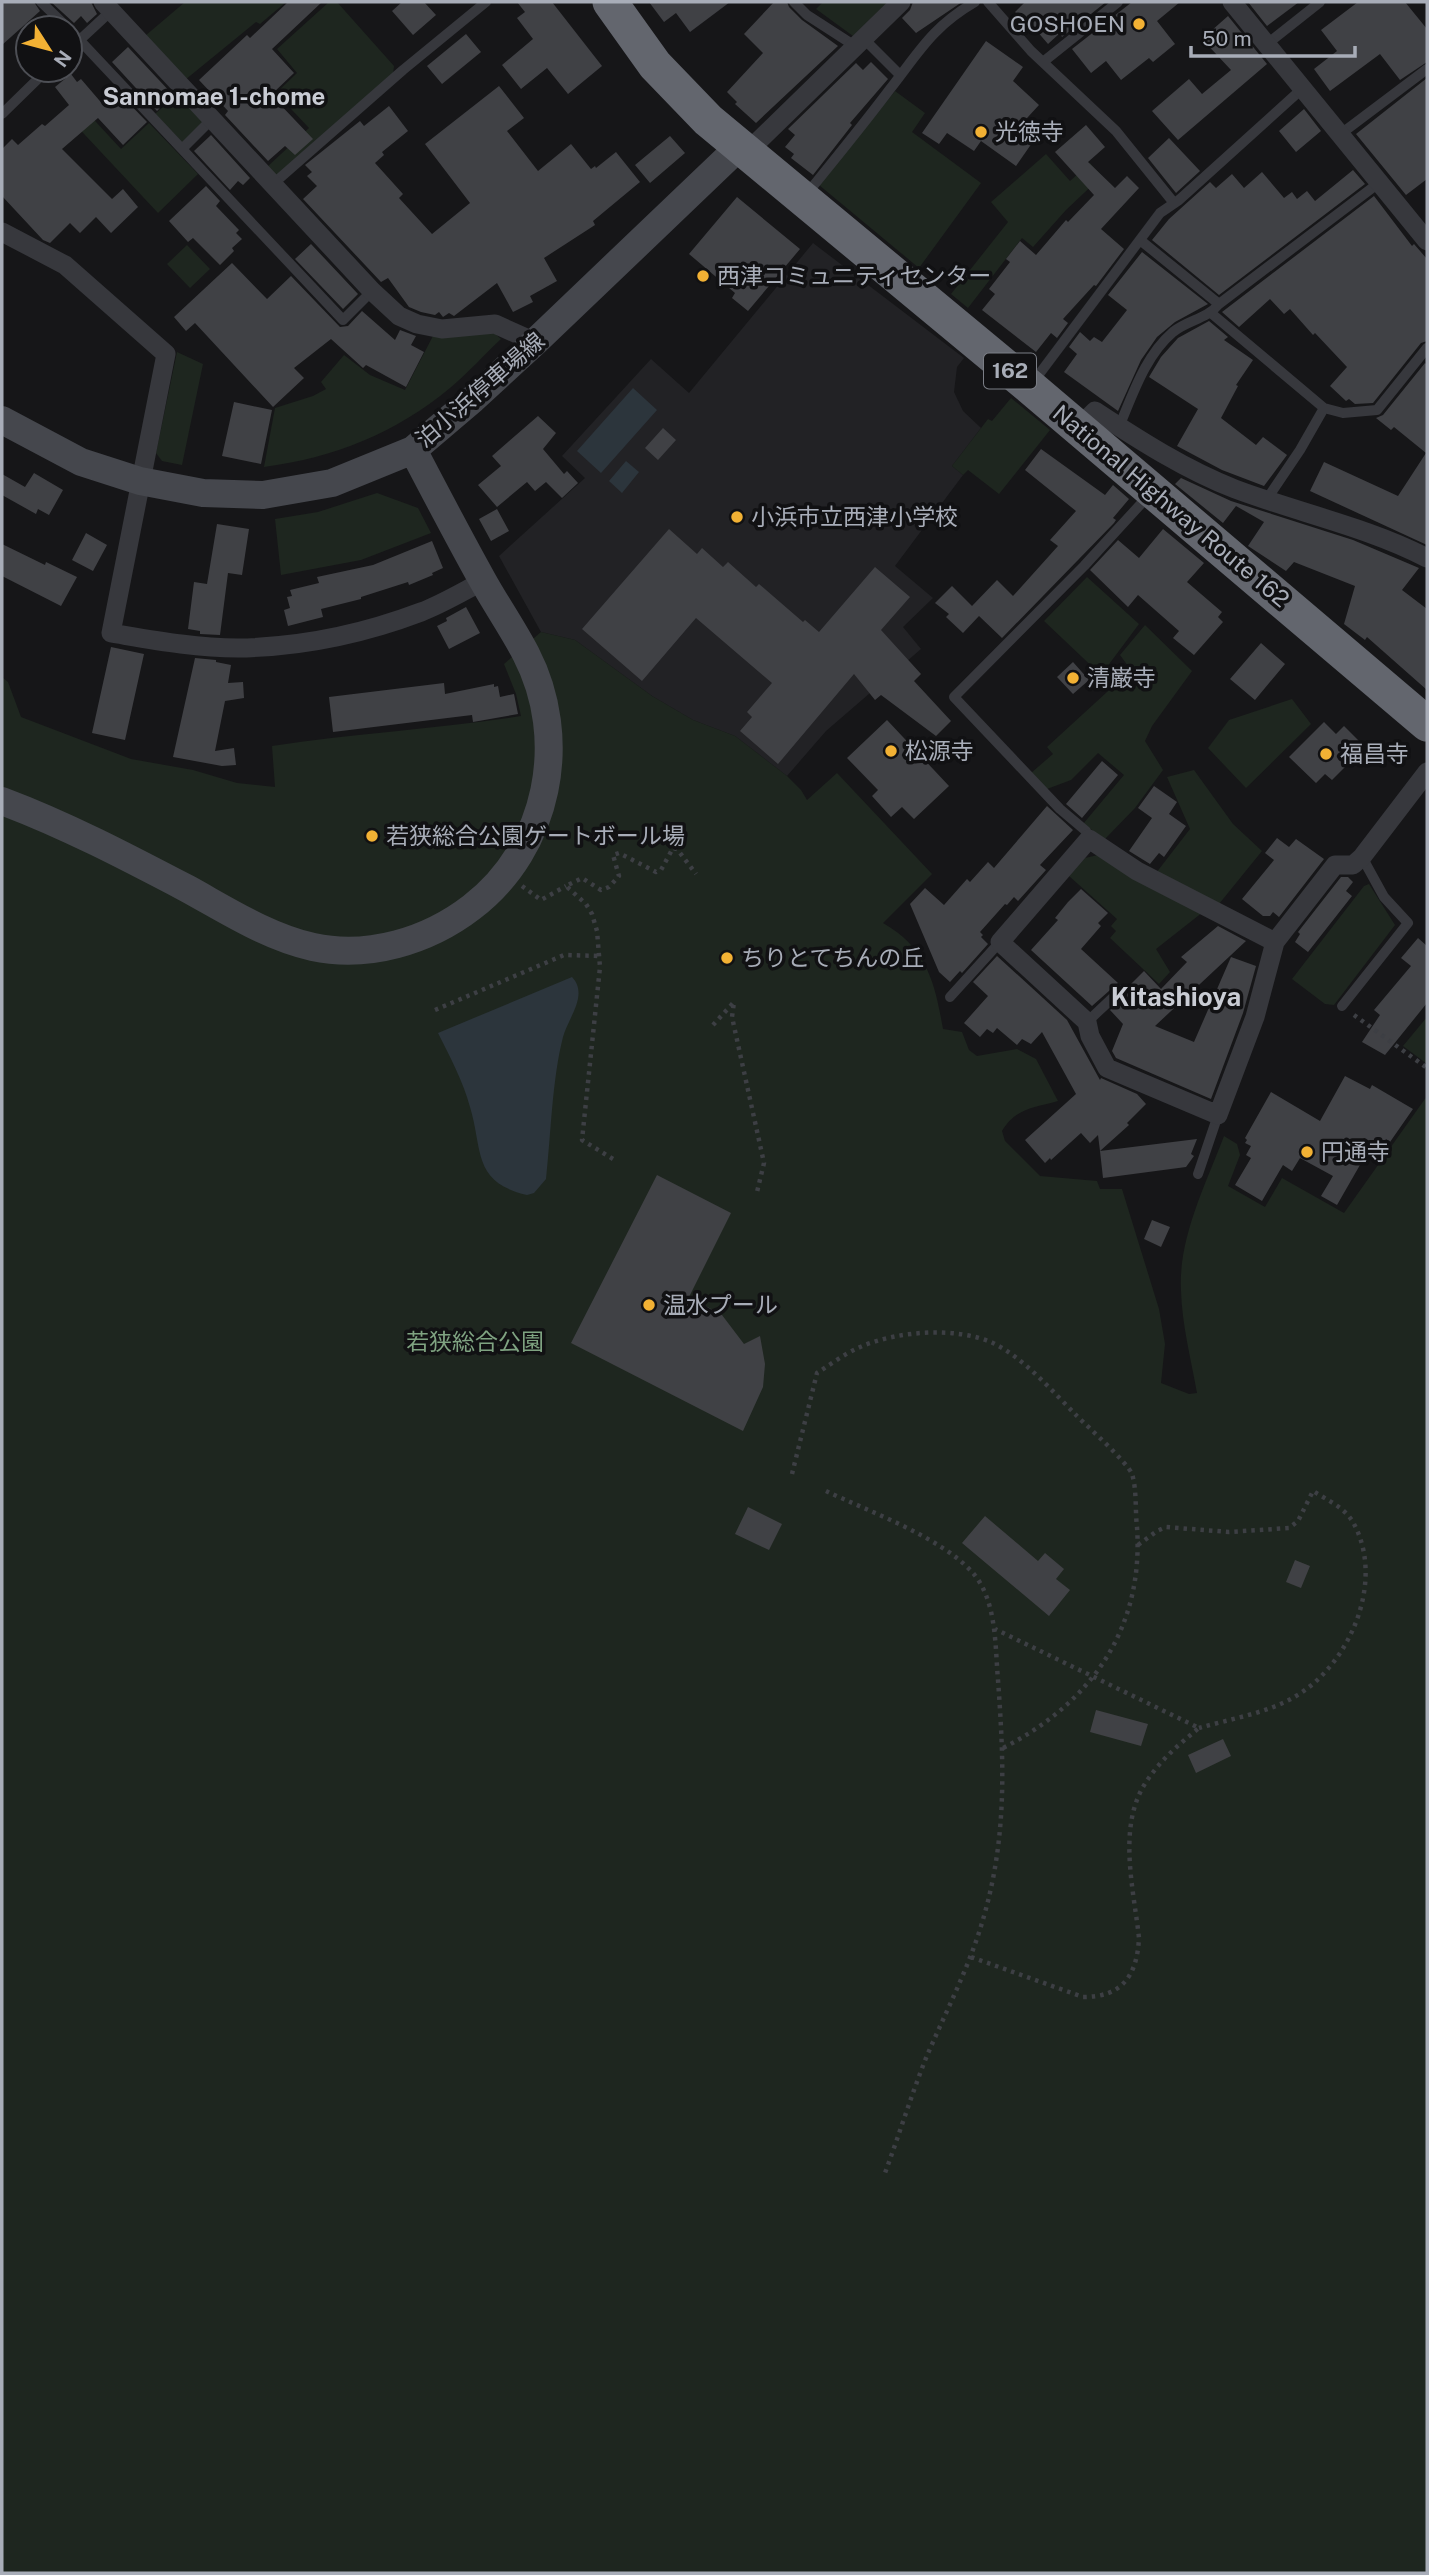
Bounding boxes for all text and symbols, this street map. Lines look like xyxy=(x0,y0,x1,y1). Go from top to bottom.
place label: GOSHOEN xyxy=(1010,10,1125,37)
north arrow xyxy=(14,14,84,84)
scale bar xyxy=(1191,14,1356,58)
marker: GOSHOEN xyxy=(1131,16,1147,32)
text: 50 m xyxy=(1202,26,1252,51)
text: N xyxy=(49,47,76,71)
district label: Sannomae 1-chome xyxy=(103,82,325,110)
place label: 光徳寺 xyxy=(995,118,1064,145)
marker: 光徳寺 xyxy=(973,124,989,140)
place label: 西津コミュニティセンター xyxy=(717,262,992,289)
marker: 西津コミュニティセンター xyxy=(695,268,711,284)
street label: 泊小浜停車場線 xyxy=(410,327,549,453)
road number: 162 xyxy=(984,354,1036,388)
street label: National Highway Route 162 xyxy=(1048,399,1295,612)
place label: 小浜市立西津小学校 xyxy=(751,503,958,530)
marker: 小浜市立西津小学校 xyxy=(729,509,745,525)
place label: 清巌寺 xyxy=(1087,664,1156,691)
marker: 清巌寺 xyxy=(1065,670,1081,686)
place label: 松源寺 xyxy=(905,737,974,764)
place label: 福昌寺 xyxy=(1340,740,1409,767)
marker: 松源寺 xyxy=(883,743,899,759)
marker: 福昌寺 xyxy=(1318,746,1334,762)
place label: 若狭総合公園ゲートボール場 xyxy=(386,822,685,849)
marker: 若狭総合公園ゲートボール場 xyxy=(364,828,380,844)
place label: ちりとてちんの丘 xyxy=(741,944,924,971)
marker: ちりとてちんの丘 xyxy=(719,950,735,966)
district label: Kitashioya xyxy=(1111,981,1241,1012)
place label: 円通寺 xyxy=(1321,1138,1390,1165)
marker: 円通寺 xyxy=(1299,1144,1315,1160)
place label: 温水プール xyxy=(663,1291,778,1318)
marker: 温水プール xyxy=(641,1297,657,1313)
park label: 若狭総合公園 xyxy=(406,1328,544,1355)

